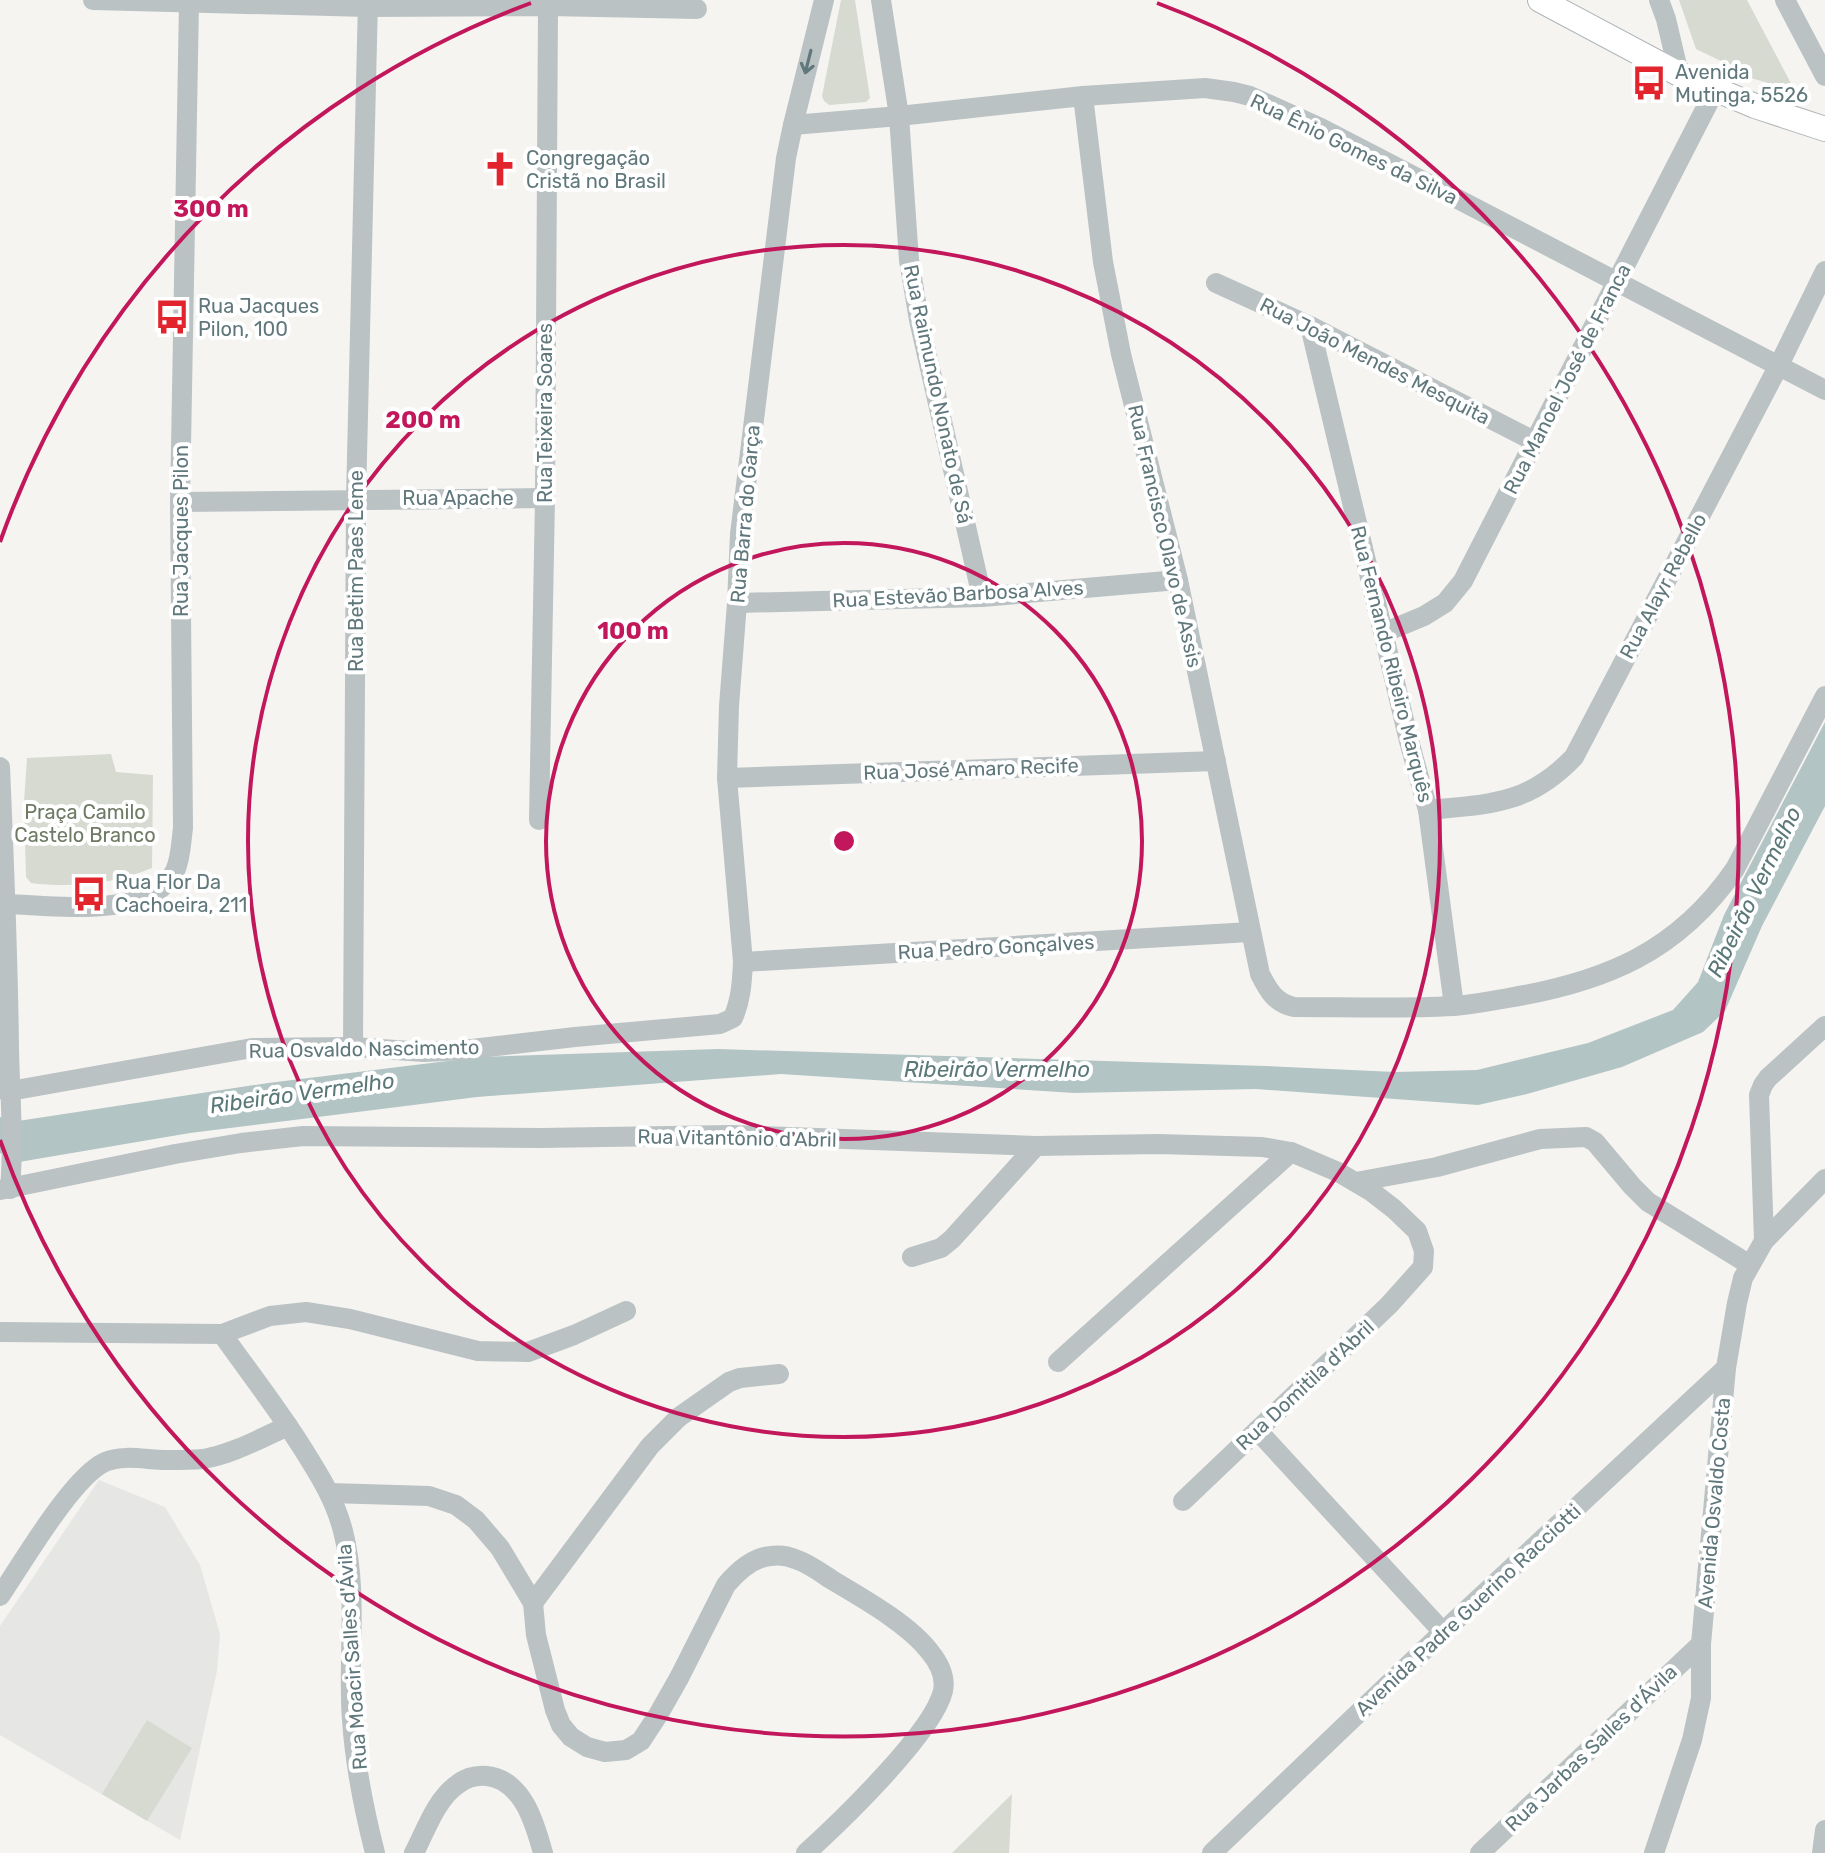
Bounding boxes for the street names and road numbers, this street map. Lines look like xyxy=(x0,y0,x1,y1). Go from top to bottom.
street label: Rua Ênio Gomes da Silva xyxy=(1247,88,1461,210)
street label: Rua Manoel José de Franca xyxy=(1498,260,1636,498)
street label: Rua Raimundo Nonato de Sá xyxy=(899,262,977,526)
street label: Rua João Mendes Mesquita xyxy=(1256,292,1494,430)
street label: Rua Teixeira Soares xyxy=(533,323,557,503)
street label: Rua Francisco Olavo de Assis xyxy=(1123,402,1207,670)
street label: Rua Barra do Garça xyxy=(725,424,765,604)
street label: Rua Jacques Pilon xyxy=(169,445,193,617)
street label: Rua Betim Paes Leme xyxy=(344,470,368,672)
street label: Rua Apache xyxy=(402,486,514,510)
street label: Rua Alayr Rebello xyxy=(1615,509,1711,663)
street label: Rua Fernando Ribeiro Marquês xyxy=(1346,523,1438,805)
street label: Rua Estevão Barbosa Alves xyxy=(832,575,1084,613)
street label: Rua José Amaro Recife xyxy=(863,753,1079,785)
street label: Rua Pedro Gonçalves xyxy=(897,930,1095,964)
street label: Rua Osvaldo Nascimento xyxy=(249,1035,479,1063)
street label: Rua Vitantônio d'Abril xyxy=(637,1124,837,1152)
street label: Rua Domitila d'Abril xyxy=(1231,1315,1379,1455)
street label: Avenida Osvaldo Costa xyxy=(1693,1397,1735,1609)
street label: Avenida Padre Guerino Racciotti xyxy=(1350,1499,1586,1721)
street label: Rua Moacir Salles d'Ávila xyxy=(332,1543,372,1771)
street label: Rua Jarbas Salles d'Ávila xyxy=(1500,1660,1682,1836)

